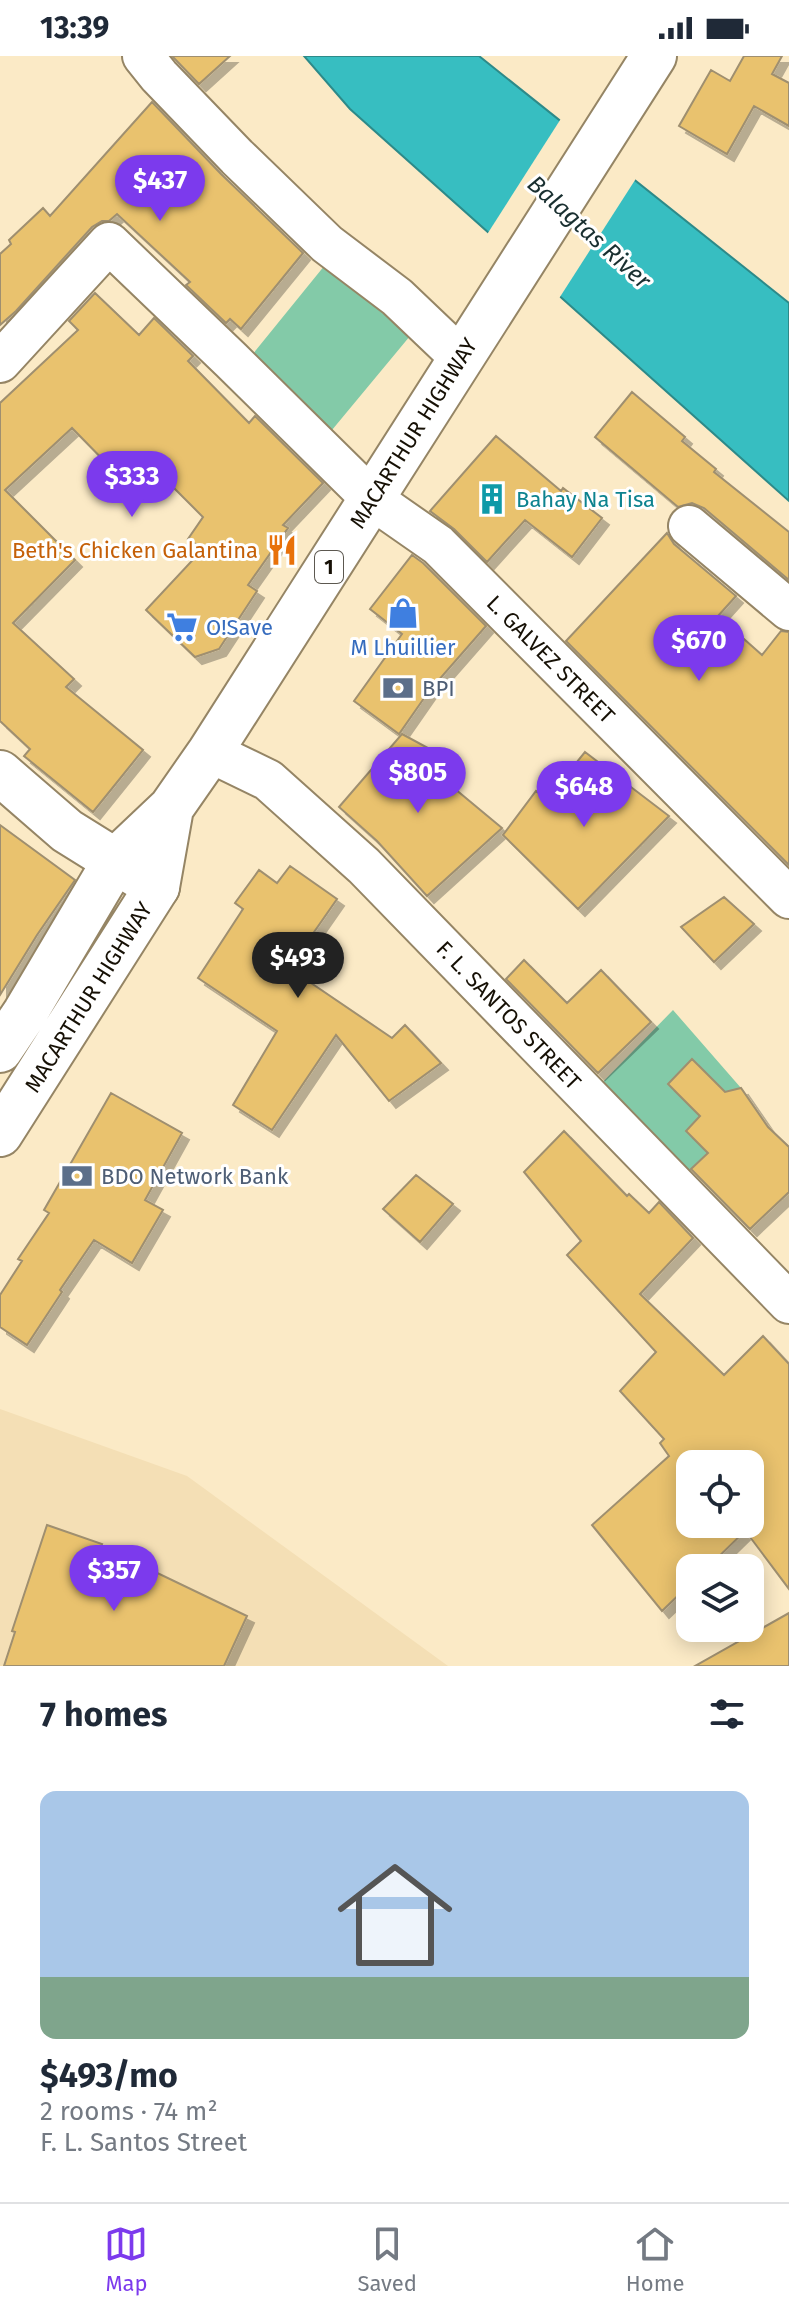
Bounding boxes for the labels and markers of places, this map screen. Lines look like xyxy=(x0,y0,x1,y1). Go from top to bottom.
pin: $437 xyxy=(113,155,207,223)
pin: $333 xyxy=(85,451,179,519)
building icon: Bahay Na Tisa xyxy=(475,482,509,516)
place label: Bahay Na Tisa xyxy=(516,486,655,513)
restaurant icon: Beth's Chicken Galantina xyxy=(265,533,299,567)
place label: Beth's Chicken Galantina xyxy=(12,537,258,564)
shop icon: M Lhuillier xyxy=(386,596,420,630)
supermarket icon: O!Save xyxy=(165,610,199,644)
place label: O!Save xyxy=(206,614,273,641)
pin: $670 xyxy=(652,615,746,683)
place label: M Lhuillier xyxy=(350,634,456,661)
bank icon: BPI xyxy=(381,671,415,705)
place label: BPI xyxy=(422,675,455,702)
pin: $805 xyxy=(371,747,465,815)
pin: $648 xyxy=(537,761,631,829)
pin: $493 xyxy=(251,932,345,1000)
bank icon: BDO Network Bank xyxy=(60,1159,94,1193)
place label: BDO Network Bank xyxy=(101,1163,289,1190)
pin: $357 xyxy=(67,1545,161,1613)

